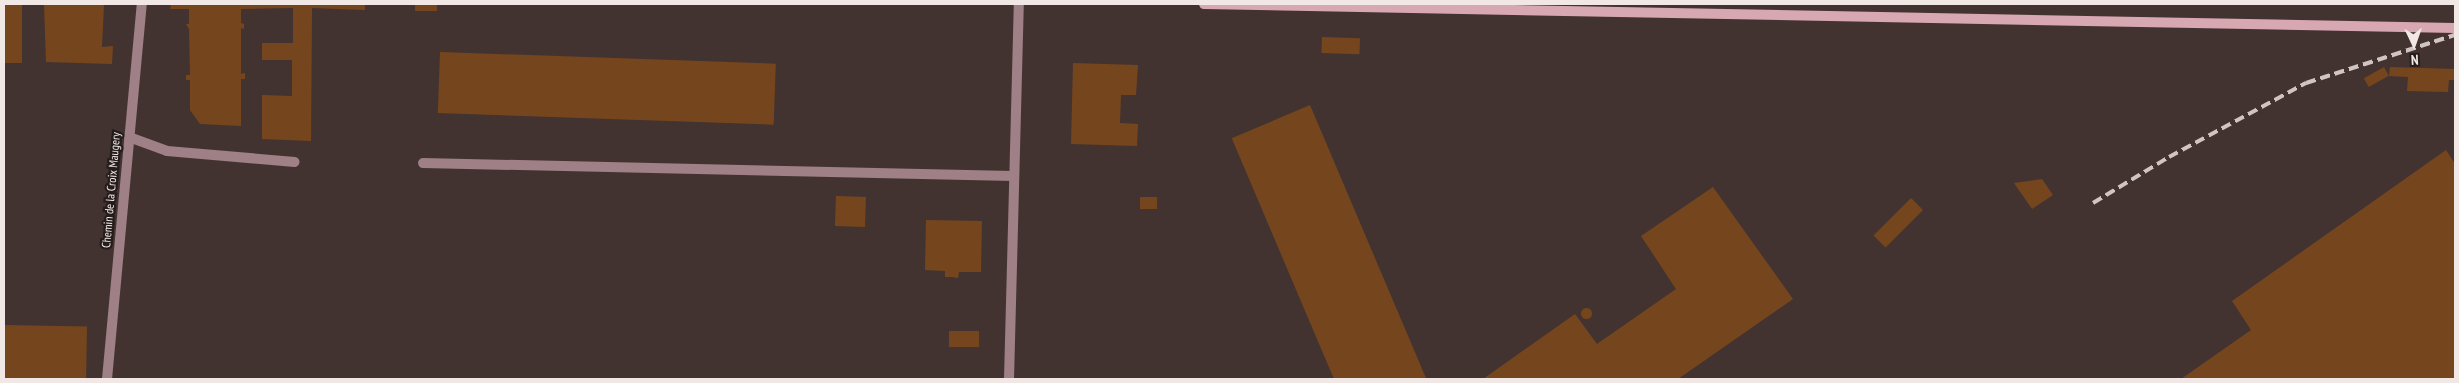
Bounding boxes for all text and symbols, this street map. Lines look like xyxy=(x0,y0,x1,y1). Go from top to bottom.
north arrow xyxy=(2389,20,2439,70)
text: N xyxy=(2411,51,2419,69)
street label: Chemin de la Croix Maugery xyxy=(99,131,123,249)

